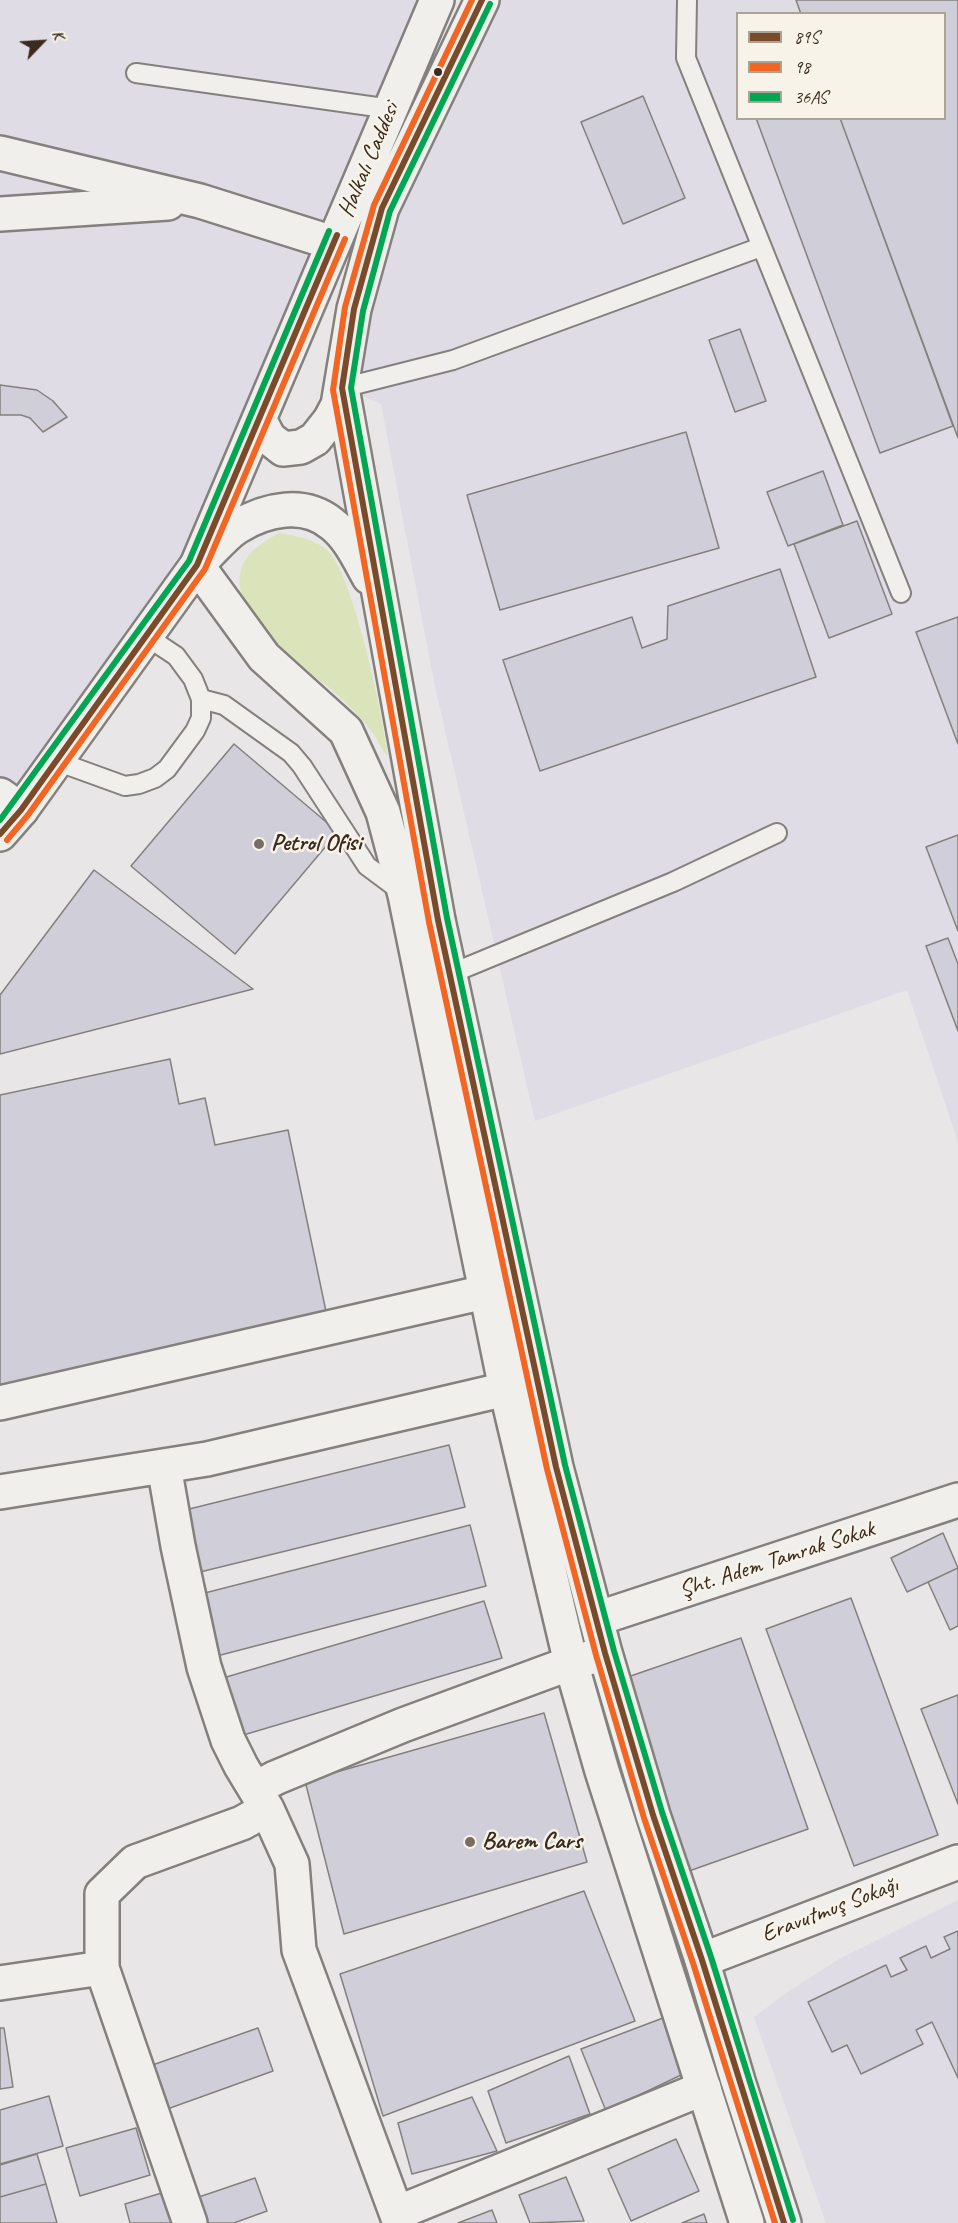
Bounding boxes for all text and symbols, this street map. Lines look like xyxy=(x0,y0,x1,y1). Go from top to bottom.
north arrow xyxy=(12,12,72,72)
legend xyxy=(736,12,946,120)
text: K xyxy=(48,26,69,42)
text: 89S xyxy=(794,26,819,48)
text: 98 xyxy=(794,56,810,78)
unlabelled marker xyxy=(432,66,444,78)
text: 36AS xyxy=(794,86,827,108)
street label: Halkalı Caddesi xyxy=(332,98,406,222)
place label: Petrol Ofisi xyxy=(271,830,361,858)
marker: Petrol Ofisi xyxy=(252,837,266,851)
street label: Şht. Adem Tamrak Sokak xyxy=(676,1515,878,1605)
place label: Barem Cars xyxy=(482,1828,582,1856)
marker: Barem Cars xyxy=(463,1835,477,1849)
street label: Eravutmuş Sokağı xyxy=(758,1871,902,1949)

